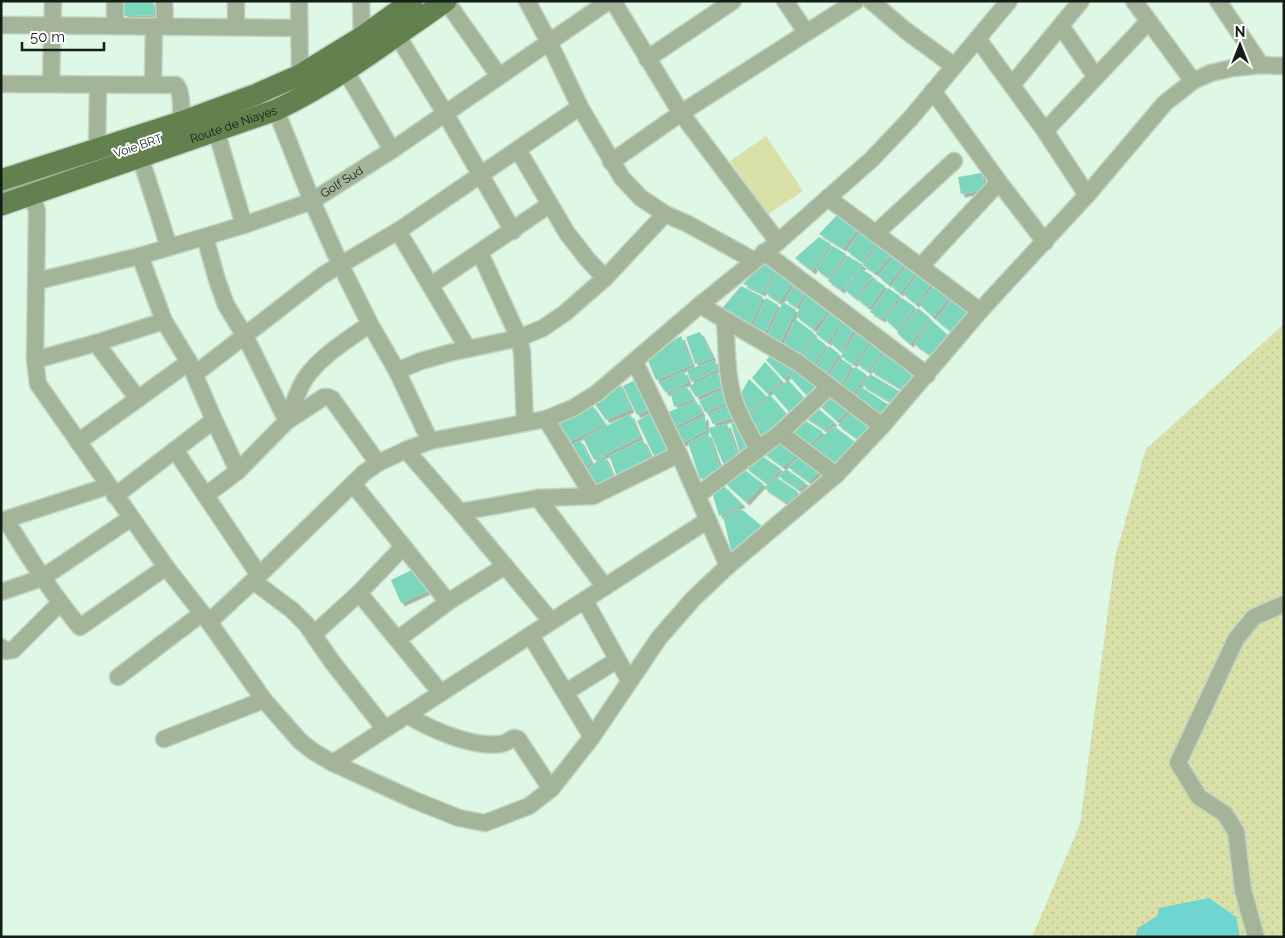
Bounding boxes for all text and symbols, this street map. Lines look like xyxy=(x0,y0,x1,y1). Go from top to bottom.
scale bar xyxy=(22,20,105,52)
north arrow xyxy=(1215,20,1265,70)
text: N xyxy=(1235,24,1245,40)
text: 50 m xyxy=(30,28,65,46)
street label: Route de Niayes xyxy=(188,103,279,146)
street label: Voie BRT xyxy=(112,131,165,161)
street label: Golf Sud xyxy=(318,163,366,201)

